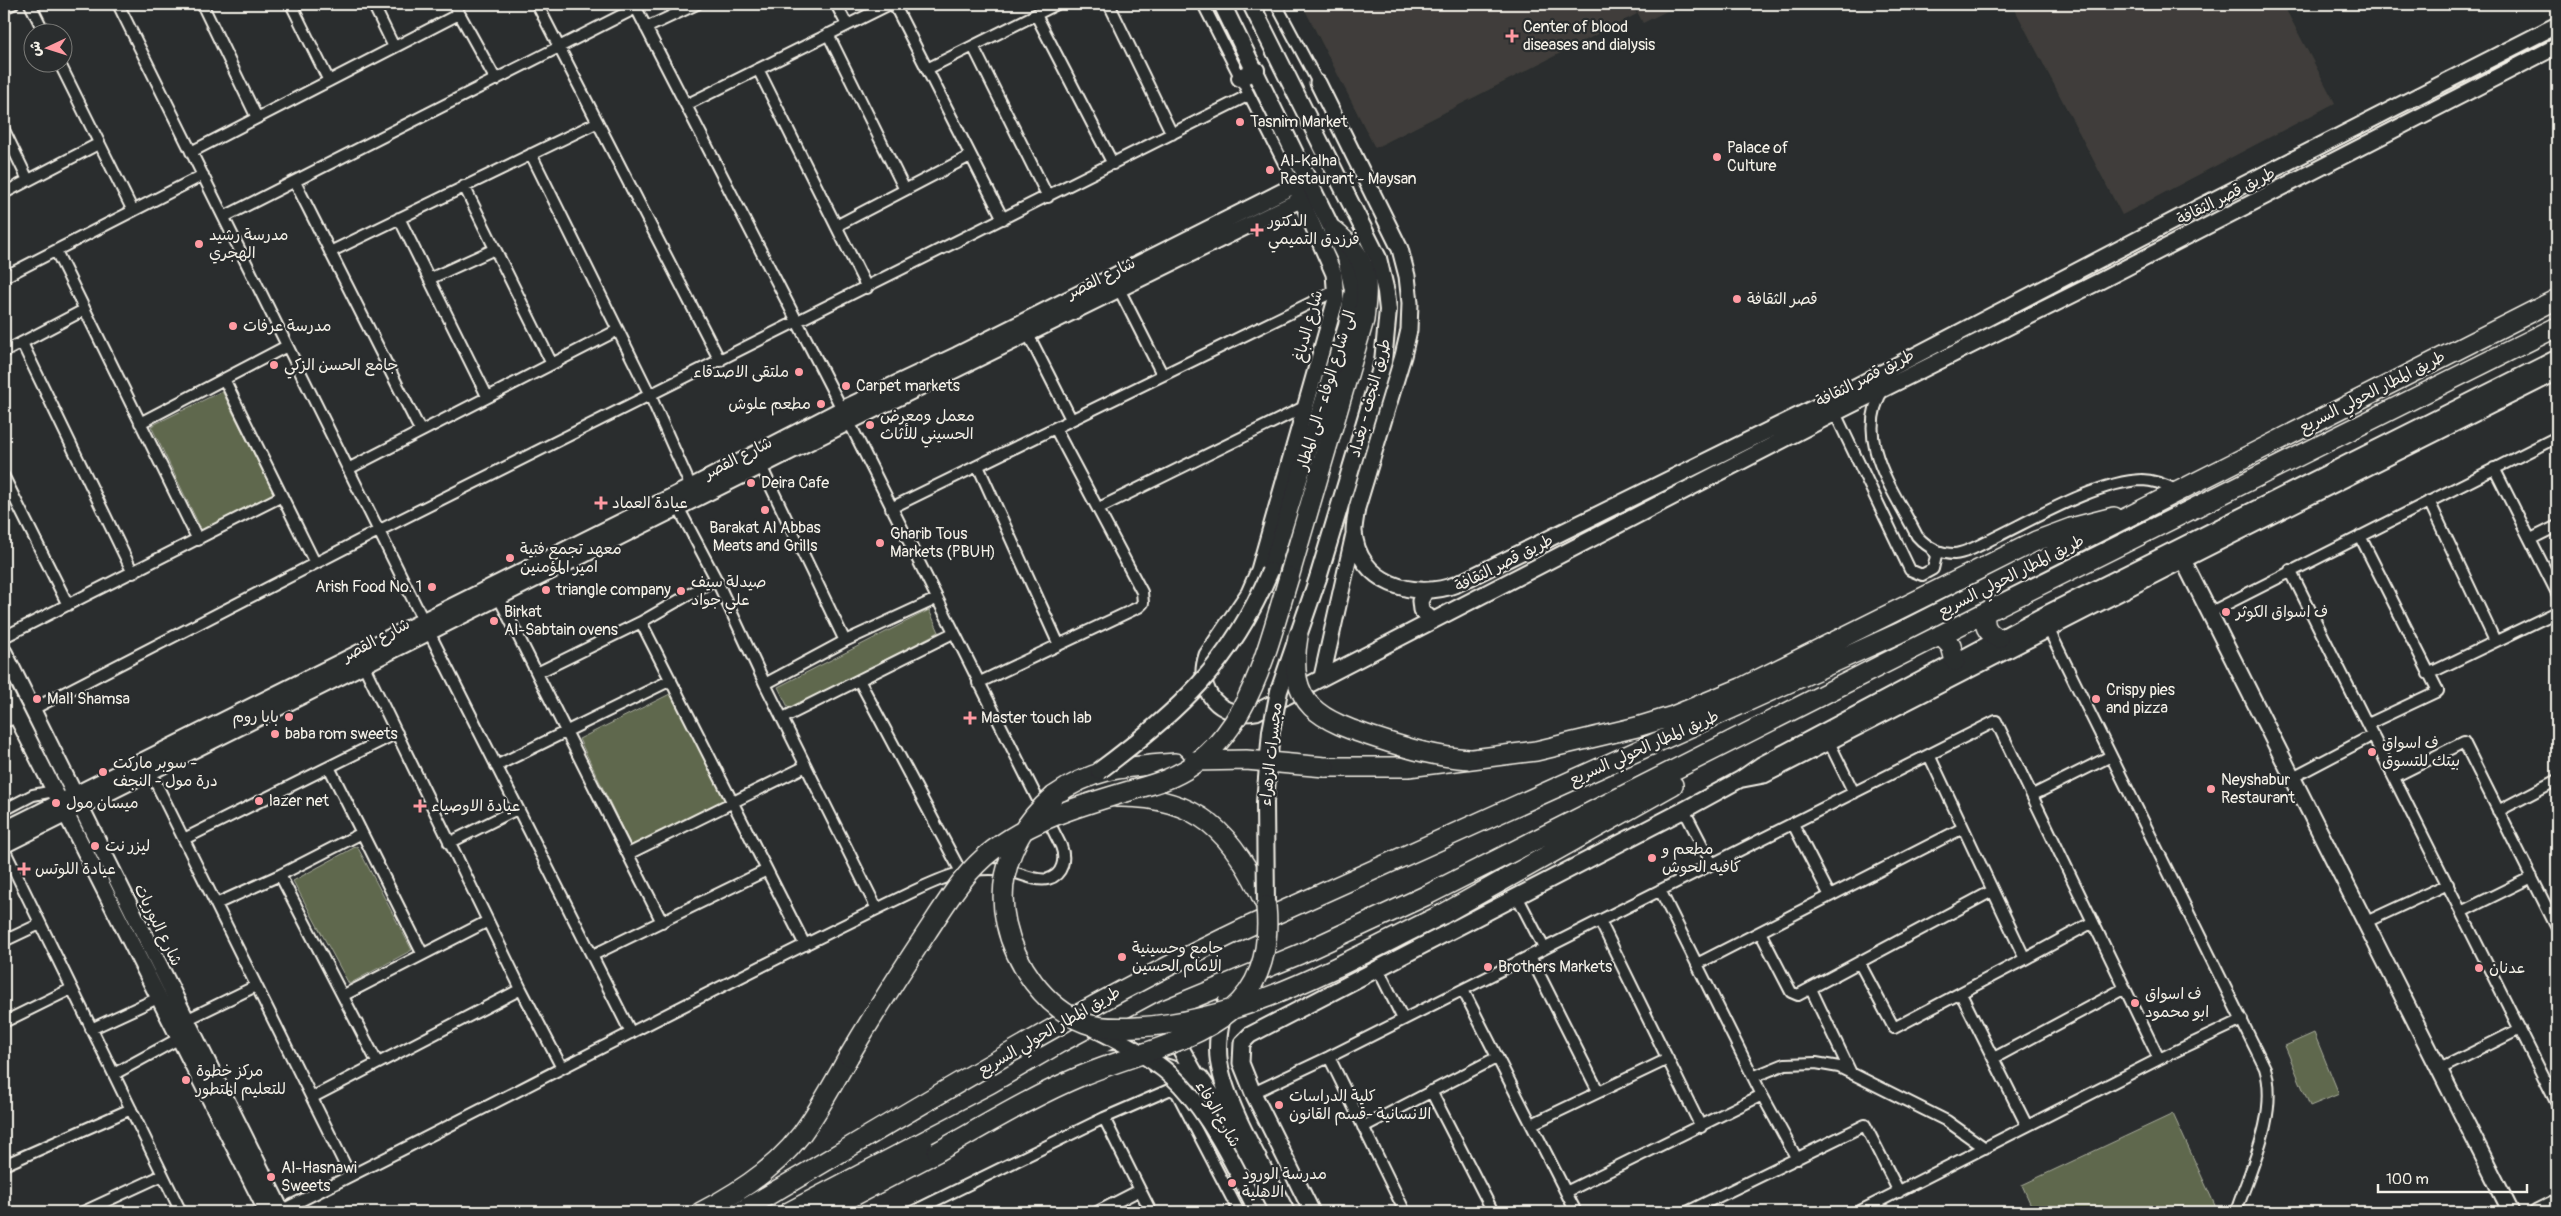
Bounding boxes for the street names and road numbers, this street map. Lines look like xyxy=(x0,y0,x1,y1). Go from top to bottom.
street label: طريق قصر الثقافة xyxy=(2174,163,2278,229)
street label: شارع القصر xyxy=(1062,253,1139,305)
street label: شارع الدباغ xyxy=(1289,288,1328,364)
street label: الى شارع الوفاء - الى المطار xyxy=(1292,307,1361,475)
street label: طريق النجف - بغداد xyxy=(1345,336,1395,460)
street label: طريق قصر الثقافة xyxy=(1813,345,1917,411)
street label: طريق المطار الحولي السريع xyxy=(2295,346,2450,441)
street label: شارع القصر xyxy=(699,432,776,485)
street label: طريق قصر الثقافة xyxy=(1452,530,1556,596)
street label: طريق المطار الحولي السريع xyxy=(1934,530,2089,625)
street label: شارع القصر xyxy=(337,614,414,668)
street label: مجسرات الزهراء xyxy=(1256,701,1286,807)
street label: طريق المطار الحولي السريع xyxy=(1566,706,1724,794)
street label: شارع البوريات xyxy=(129,881,186,970)
street label: طريق المطار الحولي السريع xyxy=(974,982,1126,1084)
street label: شارع الوفاء xyxy=(1190,1077,1245,1151)

